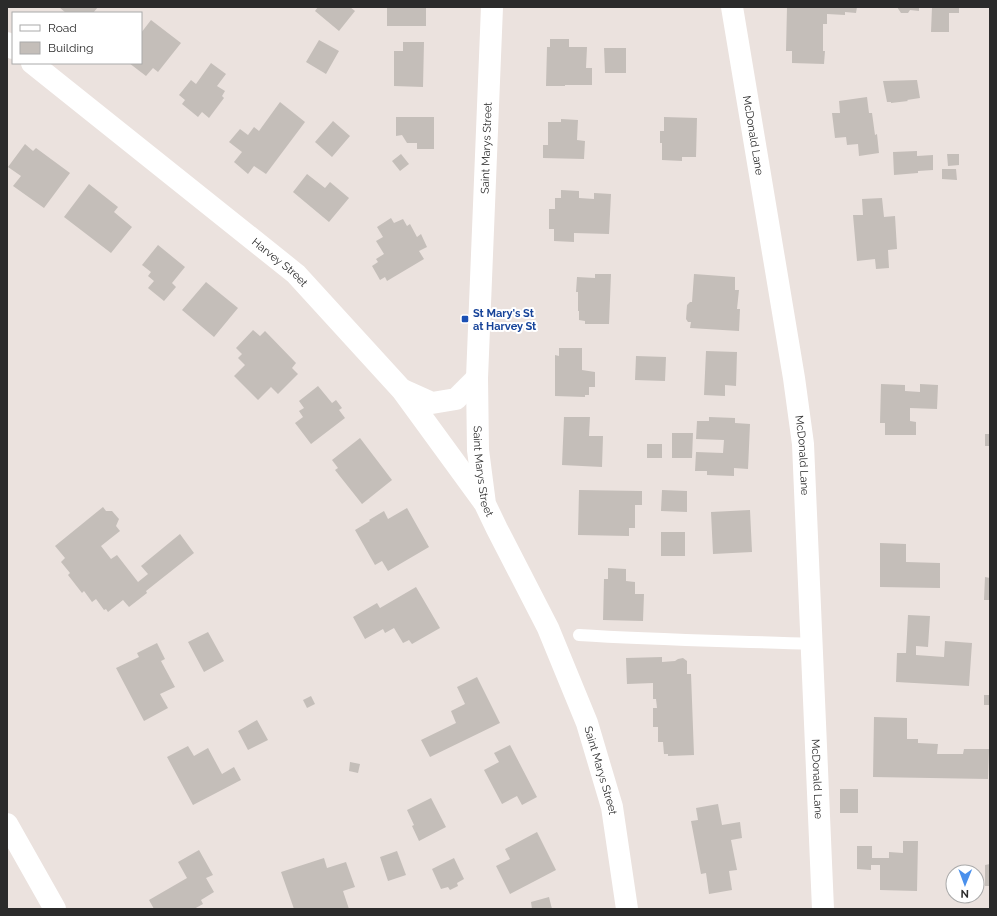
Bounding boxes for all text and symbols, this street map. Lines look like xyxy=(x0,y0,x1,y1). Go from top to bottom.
legend xyxy=(12,12,142,64)
text: Road xyxy=(48,21,77,35)
text: Building xyxy=(48,41,94,55)
street label: McDonald Lane xyxy=(740,95,766,177)
street label: Saint Marys Street xyxy=(478,102,495,194)
street label: Harvey Street xyxy=(249,235,310,290)
place label: St Mary's St at Harvey St xyxy=(473,307,537,333)
marker: St Mary's St at Harvey St xyxy=(460,314,470,324)
street label: McDonald Lane xyxy=(792,414,811,496)
street label: Saint Marys Street xyxy=(471,426,496,519)
street label: Saint Marys Street xyxy=(581,725,619,816)
street label: McDonald Lane xyxy=(809,739,825,820)
north arrow xyxy=(945,864,985,904)
text: N xyxy=(961,887,969,900)

